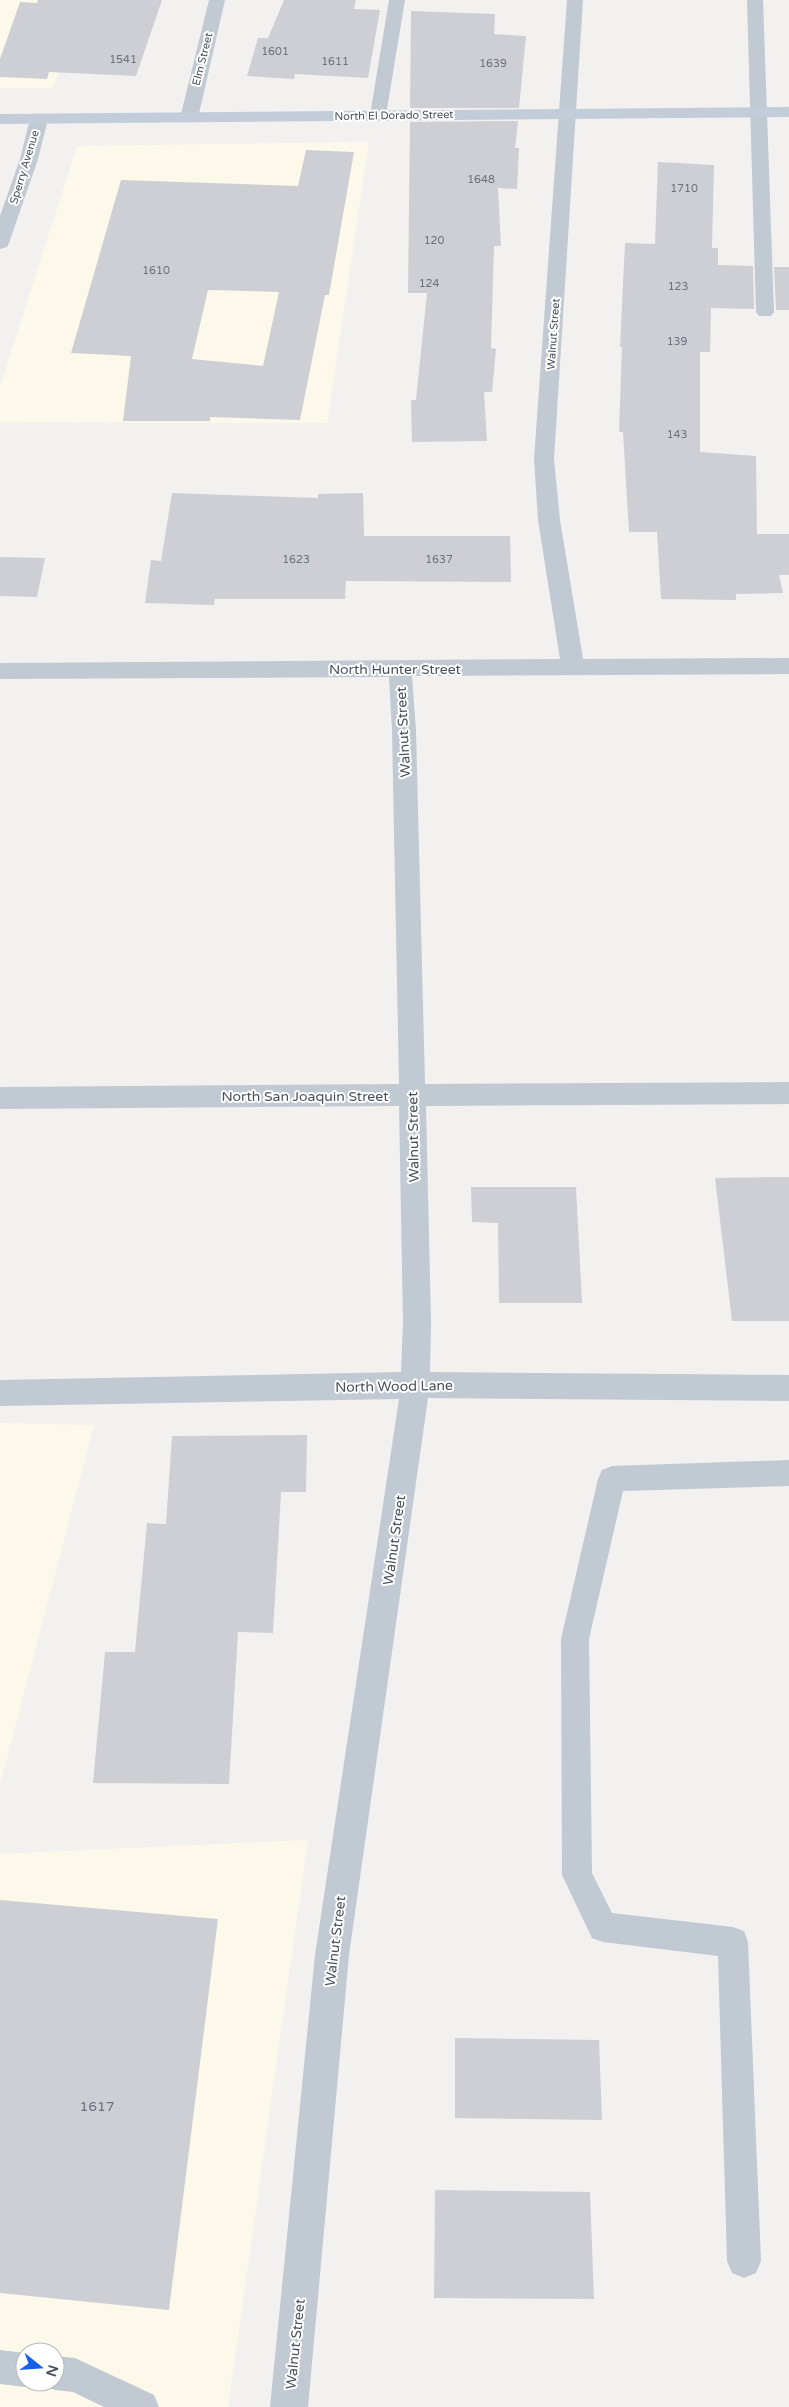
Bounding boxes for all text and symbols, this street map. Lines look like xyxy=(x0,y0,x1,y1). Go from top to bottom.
street label: Elm Street xyxy=(190,31,215,87)
house number: 1601 xyxy=(261,45,289,58)
house number: 1541 xyxy=(109,53,137,66)
house number: 1611 xyxy=(321,55,349,68)
house number: 1639 xyxy=(479,57,507,70)
street label: North El Dorado Street xyxy=(334,108,454,123)
street label: Sperry Avenue xyxy=(7,129,42,206)
house number: 1648 xyxy=(467,173,495,186)
house number: 1710 xyxy=(670,182,698,195)
house number: 120 xyxy=(424,234,444,247)
house number: 1610 xyxy=(142,264,170,277)
house number: 124 xyxy=(419,277,439,290)
house number: 123 xyxy=(668,280,688,293)
street label: Walnut Street xyxy=(545,298,562,370)
house number: 139 xyxy=(667,335,687,348)
house number: 143 xyxy=(667,428,687,441)
house number: 1623 xyxy=(282,553,310,566)
house number: 1637 xyxy=(425,553,453,566)
street label: North Hunter Street xyxy=(329,661,462,678)
street label: Walnut Street xyxy=(393,685,414,778)
street label: North San Joaquin Street xyxy=(221,1088,389,1105)
street label: Walnut Street xyxy=(404,1091,423,1183)
street label: North Wood Lane xyxy=(335,1377,453,1396)
street label: Walnut Street xyxy=(380,1493,409,1586)
street label: Walnut Street xyxy=(322,1894,350,1987)
house number: 1617 xyxy=(79,2098,115,2115)
street label: Walnut Street xyxy=(282,2297,309,2390)
north arrow xyxy=(15,2342,65,2392)
text: N xyxy=(42,2363,62,2379)

